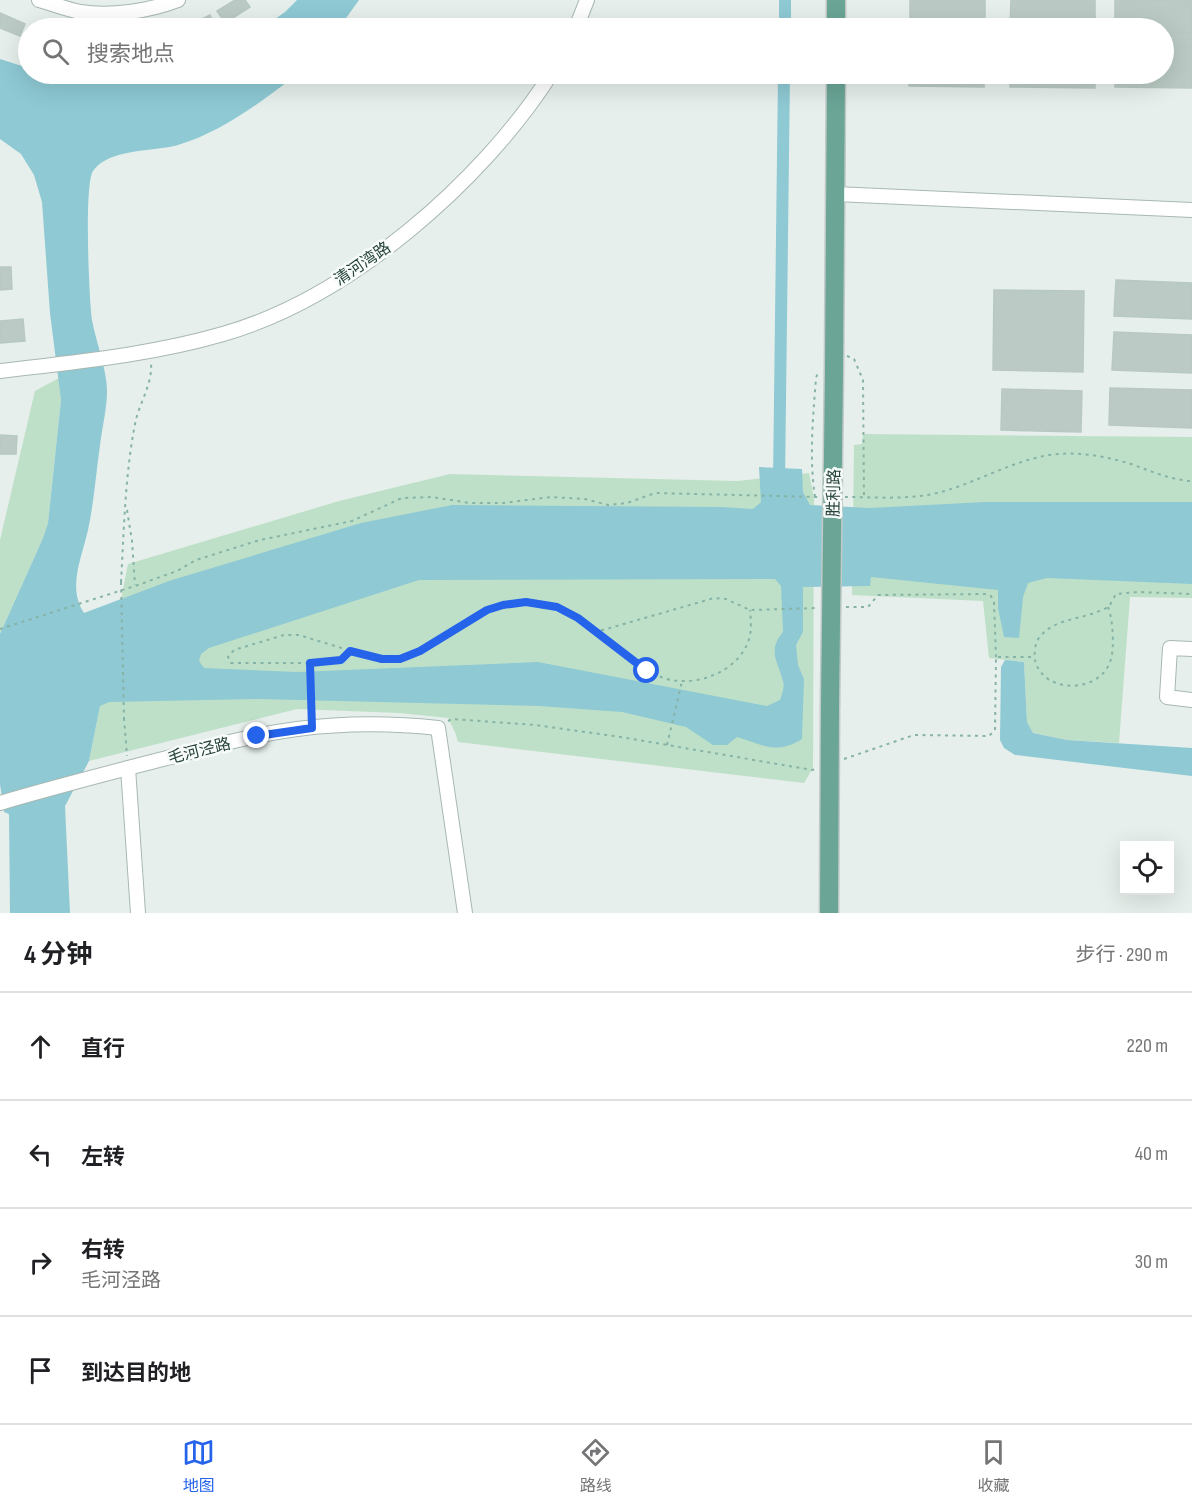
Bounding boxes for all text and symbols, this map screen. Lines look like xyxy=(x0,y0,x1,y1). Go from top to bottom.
search box xyxy=(18,18,1174,84)
icon: search xyxy=(39,35,72,68)
text: 搜索地点 xyxy=(87,41,175,68)
street label: 清河湾路 xyxy=(331,238,395,290)
street label: 胜利路 xyxy=(825,469,844,517)
route start xyxy=(633,657,659,683)
route end xyxy=(243,722,269,748)
street label: 毛河泾路 xyxy=(166,734,233,768)
map controls xyxy=(1120,841,1174,895)
button: locate xyxy=(1120,841,1174,895)
text: 4 分钟 xyxy=(24,940,92,971)
text: 步行 · 290 m xyxy=(1076,943,1168,967)
icon: ahead xyxy=(24,1030,57,1063)
text: 220 m xyxy=(1127,1034,1168,1058)
text: 直行 xyxy=(81,1036,125,1063)
icon: left xyxy=(24,1138,57,1171)
text: 40 m xyxy=(1135,1142,1168,1166)
text: 左转 xyxy=(81,1144,125,1171)
text: 右转 xyxy=(81,1237,125,1264)
icon: right xyxy=(24,1246,57,1279)
text: 30 m xyxy=(1135,1250,1168,1274)
text: 毛河泾路 xyxy=(81,1269,161,1293)
icon: arrive xyxy=(24,1354,57,1387)
text: 到达目的地 xyxy=(81,1360,191,1387)
tab: 地图 xyxy=(182,1436,215,1496)
tab: 路线 xyxy=(579,1436,612,1496)
tab: 收藏 xyxy=(977,1436,1010,1496)

